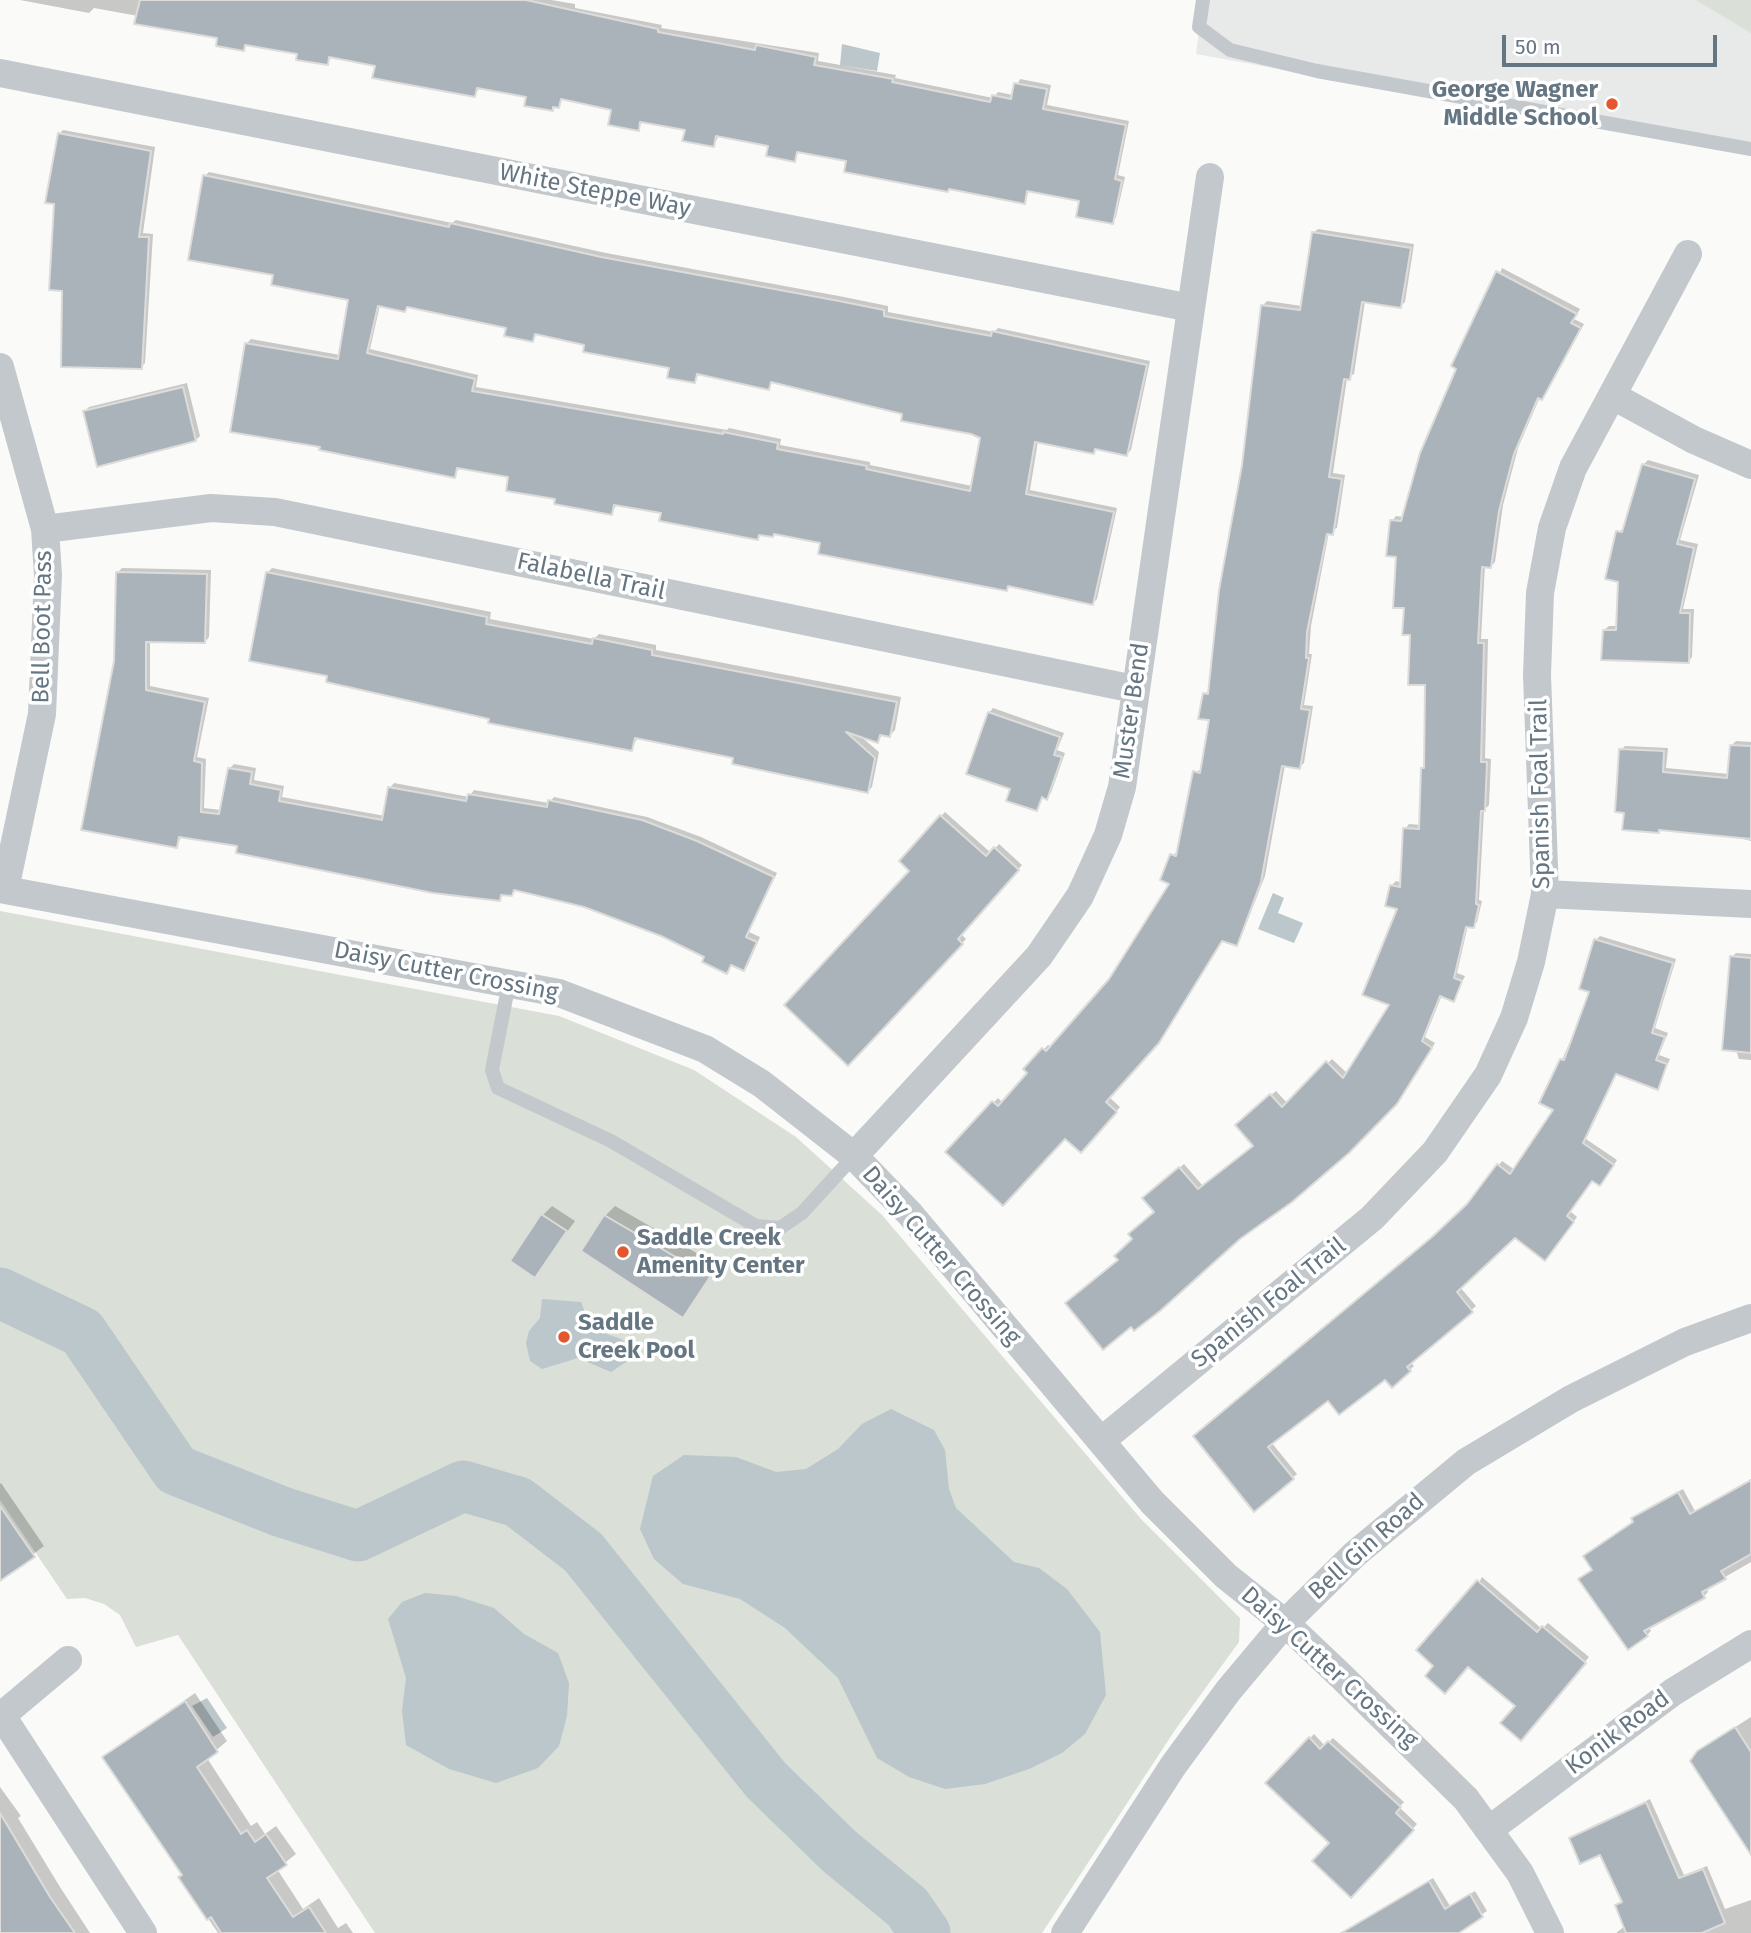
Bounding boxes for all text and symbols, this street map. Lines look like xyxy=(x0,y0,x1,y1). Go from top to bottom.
scale bar xyxy=(1506,21,1721,65)
text: 50 m xyxy=(1515,34,1561,60)
place label: George Wagner Middle School xyxy=(1432,76,1598,132)
marker: George Wagner Middle School xyxy=(1604,96,1620,112)
street label: White Steppe Way xyxy=(497,158,693,224)
street label: Falabella Trail xyxy=(514,547,668,607)
street label: Bell Boot Pass xyxy=(27,550,59,704)
street label: Muster Bend xyxy=(1108,641,1156,781)
street label: Spanish Foal Trail xyxy=(1525,699,1557,889)
street label: Daisy Cutter Crossing xyxy=(331,936,561,1008)
street label: Daisy Cutter Crossing xyxy=(855,1161,1027,1351)
place label: Saddle Creek Amenity Center xyxy=(637,1224,805,1280)
street label: Spanish Foal Trail xyxy=(1186,1232,1352,1374)
marker: Saddle Creek Amenity Center xyxy=(615,1244,631,1260)
place label: Saddle Creek Pool xyxy=(578,1309,695,1365)
marker: Saddle Creek Pool xyxy=(556,1329,572,1345)
street label: Bell Gin Road xyxy=(1303,1488,1431,1606)
street label: Daisy Cutter Crossing xyxy=(1235,1581,1423,1755)
street label: Konik Road xyxy=(1560,1685,1676,1781)

